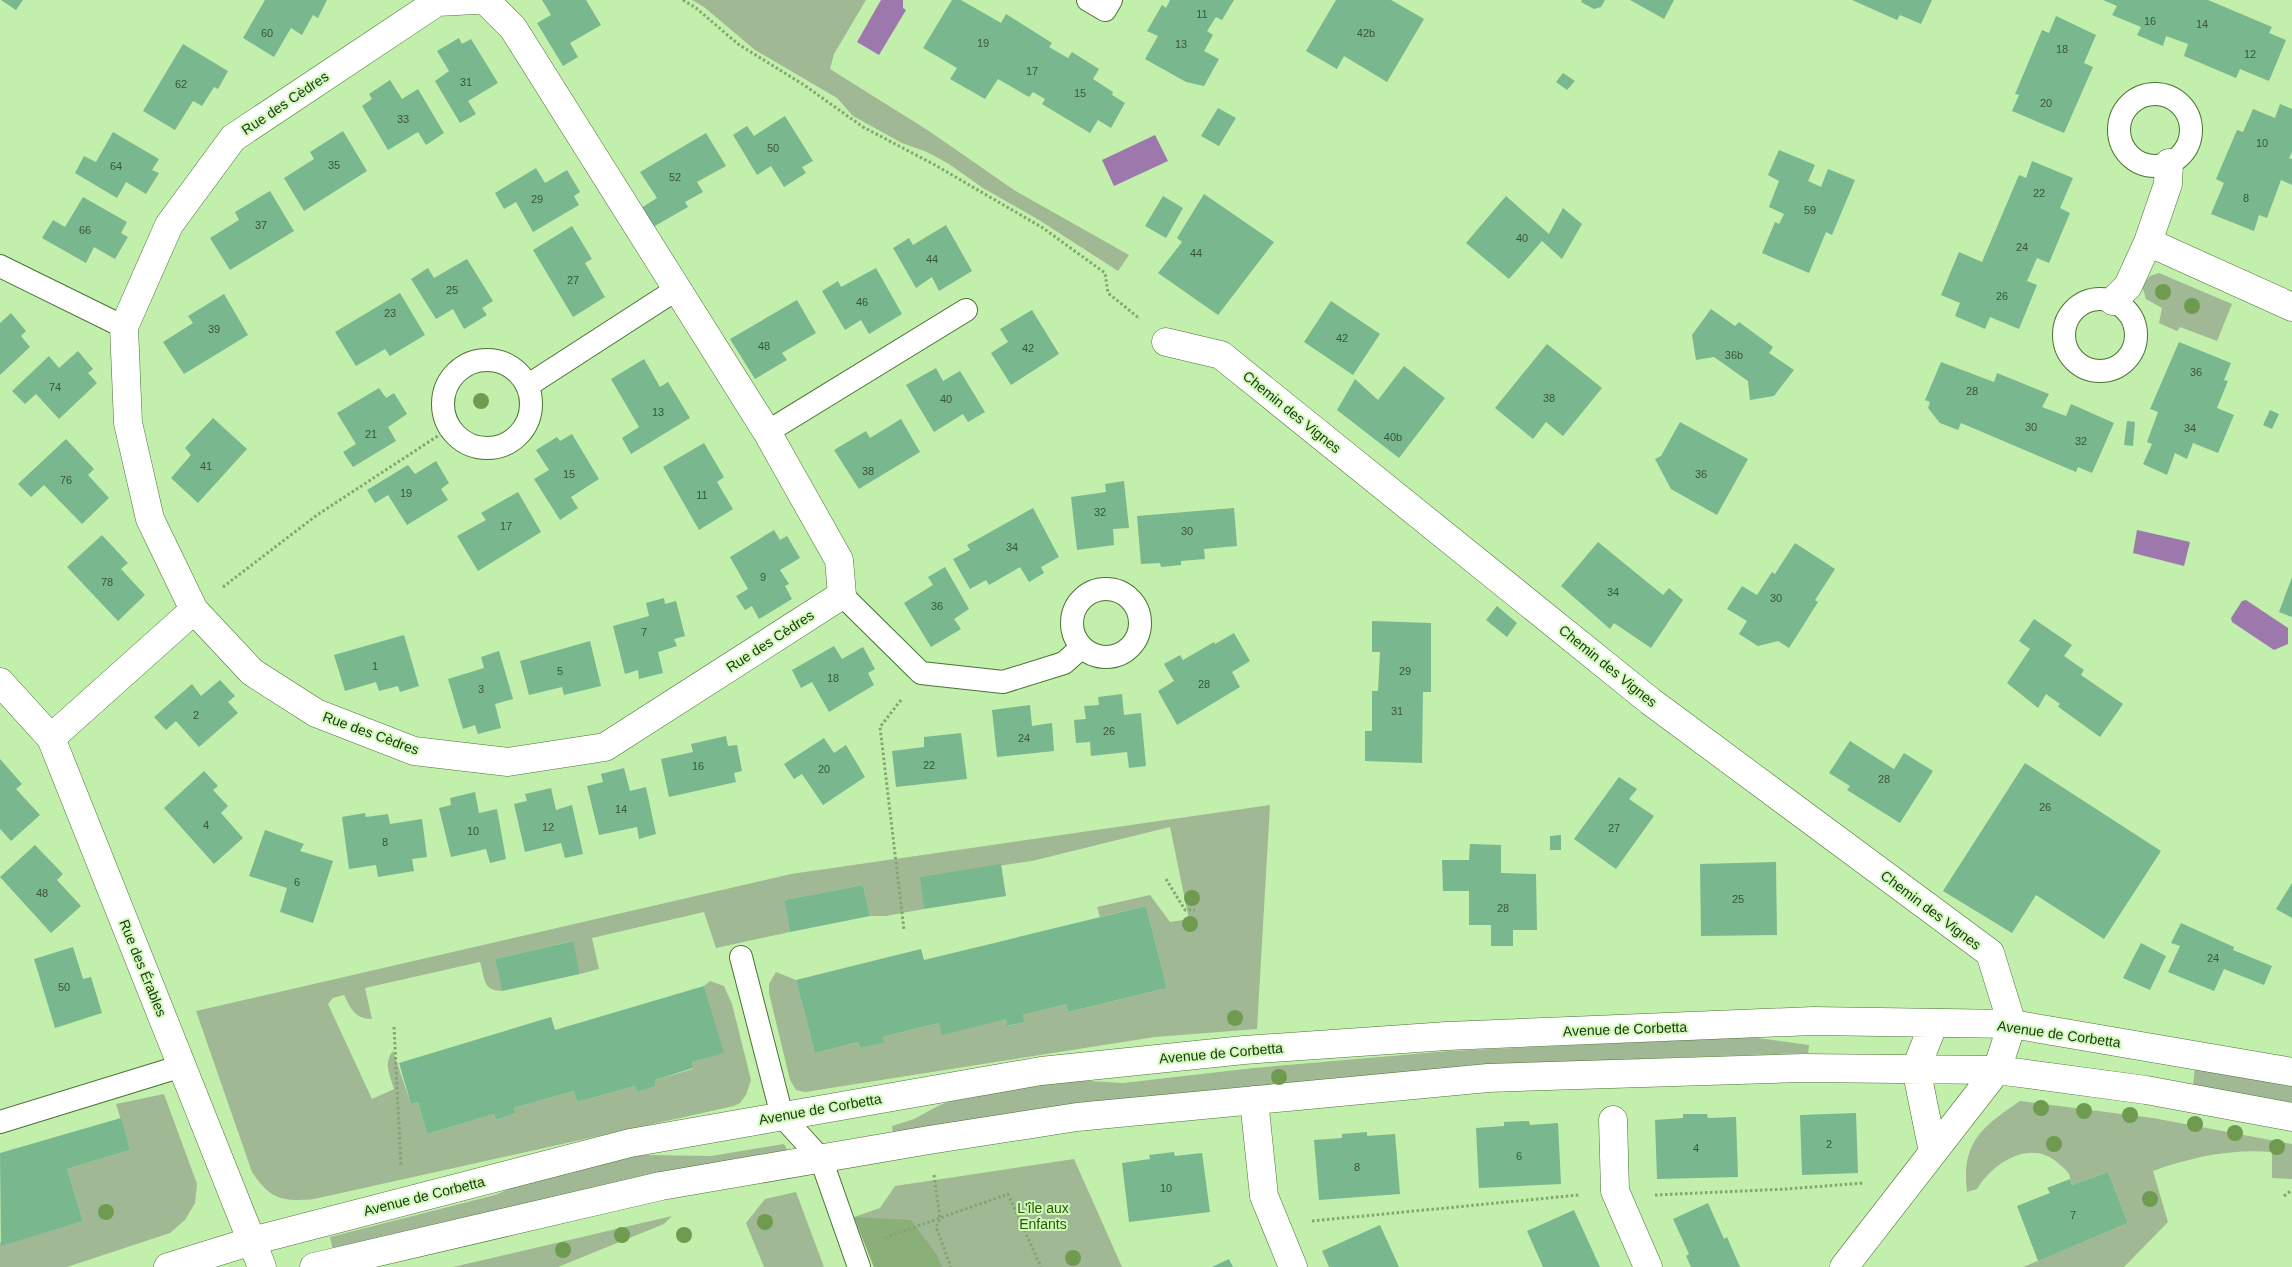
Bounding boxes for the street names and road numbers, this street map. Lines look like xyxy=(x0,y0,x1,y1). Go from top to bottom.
street label: Rue des Cèdres xyxy=(239,68,331,138)
street label: Chemin des Vignes xyxy=(1240,368,1344,456)
street label: Rue des Cèdres xyxy=(723,607,817,675)
street label: Chemin des Vignes xyxy=(1556,622,1660,710)
street label: Rue des Cèdres xyxy=(321,708,421,758)
street label: Chemin des Vignes xyxy=(1878,867,1984,953)
street label: Rue des Érables xyxy=(116,917,170,1019)
street label: Avenue de Corbetta xyxy=(1996,1017,2122,1051)
street label: Avenue de Corbetta xyxy=(1563,1019,1688,1039)
street label: Avenue de Corbetta xyxy=(1158,1040,1284,1066)
street label: Avenue de Corbetta xyxy=(757,1090,883,1128)
street label: Avenue de Corbetta xyxy=(362,1173,486,1219)

